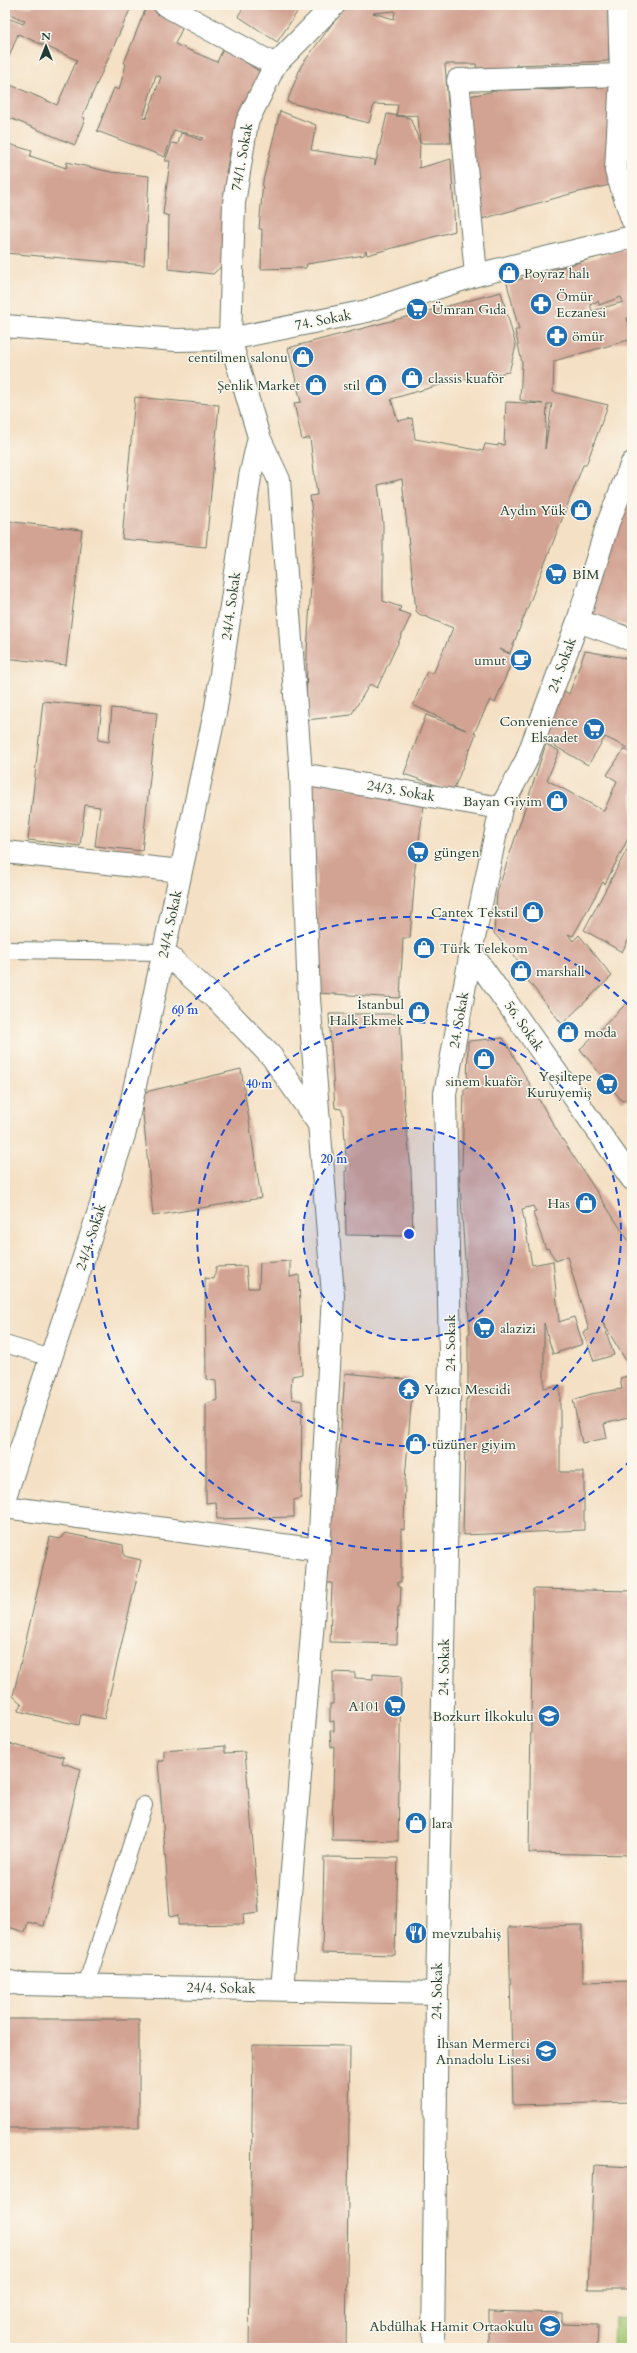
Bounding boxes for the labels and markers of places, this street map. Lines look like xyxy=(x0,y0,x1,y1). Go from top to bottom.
shop icon: Poyraz halı xyxy=(496,260,522,286)
place label: Poyraz halı xyxy=(524,264,590,283)
place label: Ömür Eczanesi xyxy=(556,287,606,322)
pharmacy icon: Ömür Eczanesi xyxy=(528,291,554,317)
supermarket icon: Ümran Gıda xyxy=(404,296,430,322)
place label: Ümran Gıda xyxy=(432,300,507,319)
pharmacy icon: ömür xyxy=(544,323,570,349)
place label: ömür xyxy=(572,327,605,346)
shop icon: centilmen salonu xyxy=(290,344,316,370)
place label: centilmen salonu xyxy=(188,348,288,367)
shop icon: classis kuaför xyxy=(399,365,425,391)
place label: classis kuaför xyxy=(428,369,505,388)
shop icon: Şenlik Market xyxy=(303,372,329,398)
shop icon: stil xyxy=(363,372,389,398)
place label: Şenlik Market xyxy=(217,376,301,395)
place label: stil xyxy=(343,376,360,395)
shop icon: Aydın Yük xyxy=(568,497,594,523)
place label: Aydın Yük xyxy=(500,501,567,520)
supermarket icon: BİM xyxy=(543,561,569,587)
place label: BİM xyxy=(572,565,599,584)
cafe icon: umut xyxy=(508,647,534,673)
place label: umut xyxy=(474,651,507,670)
place label: Convenience Elsaadet xyxy=(499,712,579,747)
supermarket icon: Convenience Elsaadet xyxy=(581,716,607,742)
shop icon: Bayan Giyim xyxy=(544,788,570,814)
place label: Bayan Giyim xyxy=(463,792,542,811)
supermarket icon: güngen xyxy=(405,839,431,865)
place label: güngen xyxy=(434,843,480,862)
shop icon: Cantex Tekstil xyxy=(520,899,546,925)
place label: Cantex Tekstil xyxy=(431,903,518,922)
shop icon: Türk Telekom xyxy=(411,935,437,961)
place label: Türk Telekom xyxy=(440,939,528,958)
shop icon: marshall xyxy=(508,958,534,984)
place label: marshall xyxy=(536,962,585,981)
place label: İstanbul Halk Ekmek xyxy=(330,995,405,1030)
shop icon: İstanbul Halk Ekmek xyxy=(406,999,432,1025)
shop icon: moda xyxy=(555,1019,581,1045)
place label: moda xyxy=(584,1023,617,1042)
shop icon: sinem kuaför xyxy=(471,1046,497,1072)
place label: Yeşiltepe Kuruyemiş xyxy=(527,1067,592,1102)
supermarket icon: Yeşiltepe Kuruyemiş xyxy=(594,1071,620,1097)
place label: sinem kuaför xyxy=(446,1072,523,1091)
shop icon: Has xyxy=(573,1190,599,1216)
place label: Has xyxy=(548,1194,570,1213)
centre of rings xyxy=(402,1227,416,1241)
supermarket icon: alazizi xyxy=(471,1315,497,1341)
place label: alazizi xyxy=(500,1319,536,1338)
temple icon: Yazıcı Mescidi xyxy=(396,1376,422,1402)
place label: Yazıcı Mescidi xyxy=(424,1380,511,1399)
shop icon: tüzüner giyim xyxy=(403,1431,429,1457)
place label: tüzüner giyim xyxy=(432,1435,516,1454)
supermarket icon: A101 xyxy=(382,1693,408,1719)
place label: A101 xyxy=(349,1697,380,1716)
school or university icon: Bozkurt İlkokulu xyxy=(536,1703,562,1729)
place label: Bozkurt İlkokulu xyxy=(432,1707,534,1726)
shop icon: lara xyxy=(403,1810,429,1836)
place label: lara xyxy=(432,1814,453,1833)
restaurant icon: mevzubahiş xyxy=(403,1920,429,1946)
place label: mevzubahiş xyxy=(432,1924,501,1943)
place label: İhsan Mermerci Annadolu Lisesi xyxy=(436,2034,530,2069)
school or university icon: İhsan Mermerci Annadolu Lisesi xyxy=(533,2038,559,2064)
school or university icon: Abdülhak Hamit Ortaokulu xyxy=(537,2313,563,2339)
place label: Abdülhak Hamit Ortaokulu xyxy=(369,2317,534,2336)

